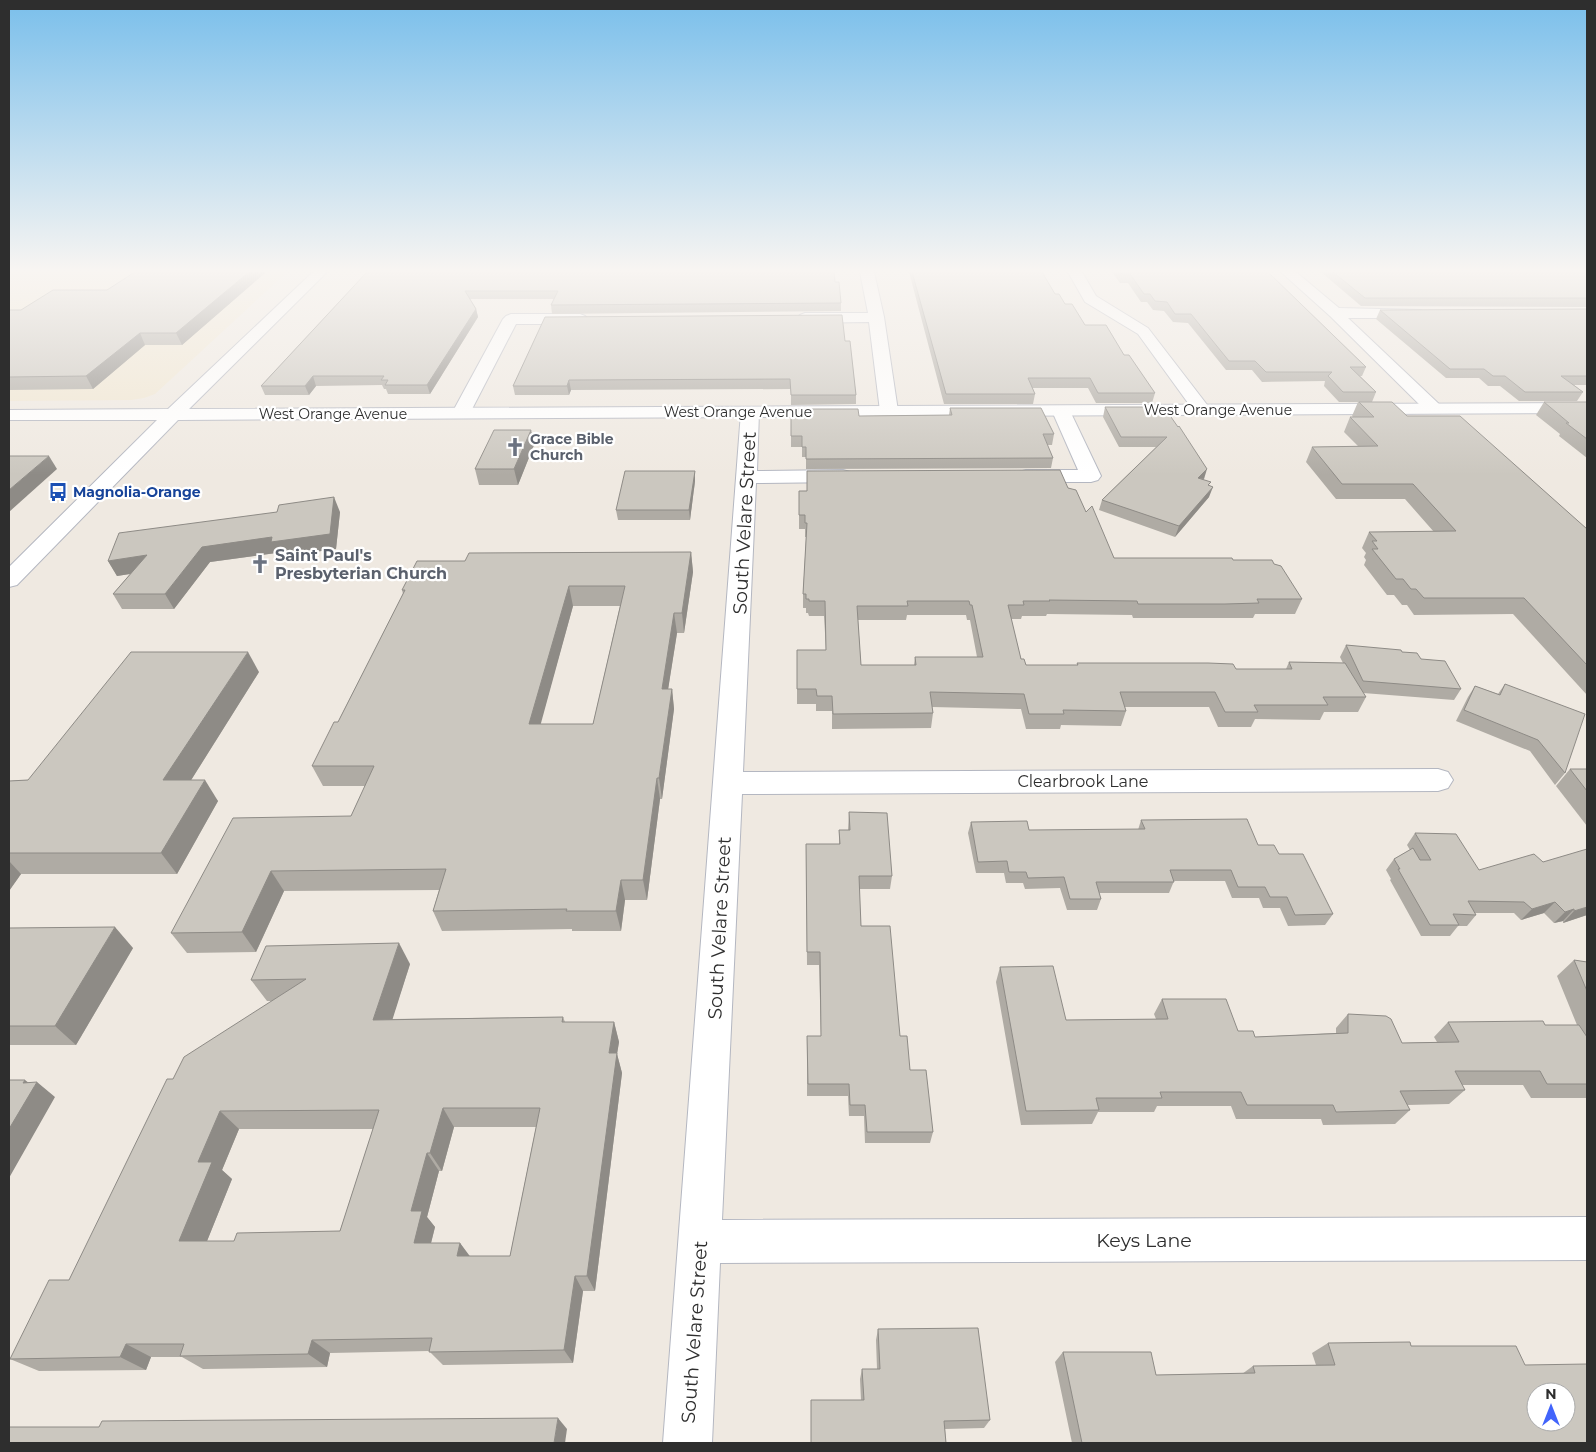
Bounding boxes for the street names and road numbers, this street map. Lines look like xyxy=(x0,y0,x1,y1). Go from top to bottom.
street label: West Orange Avenue xyxy=(1144,401,1292,419)
street label: West Orange Avenue xyxy=(664,403,812,421)
street label: West Orange Avenue xyxy=(259,405,407,423)
street label: South Velare Street xyxy=(728,431,761,615)
street label: Clearbrook Lane xyxy=(1017,772,1149,791)
street label: South Velare Street xyxy=(703,836,736,1020)
street label: Keys Lane xyxy=(1096,1229,1192,1252)
street label: South Velare Street xyxy=(677,1240,712,1424)

